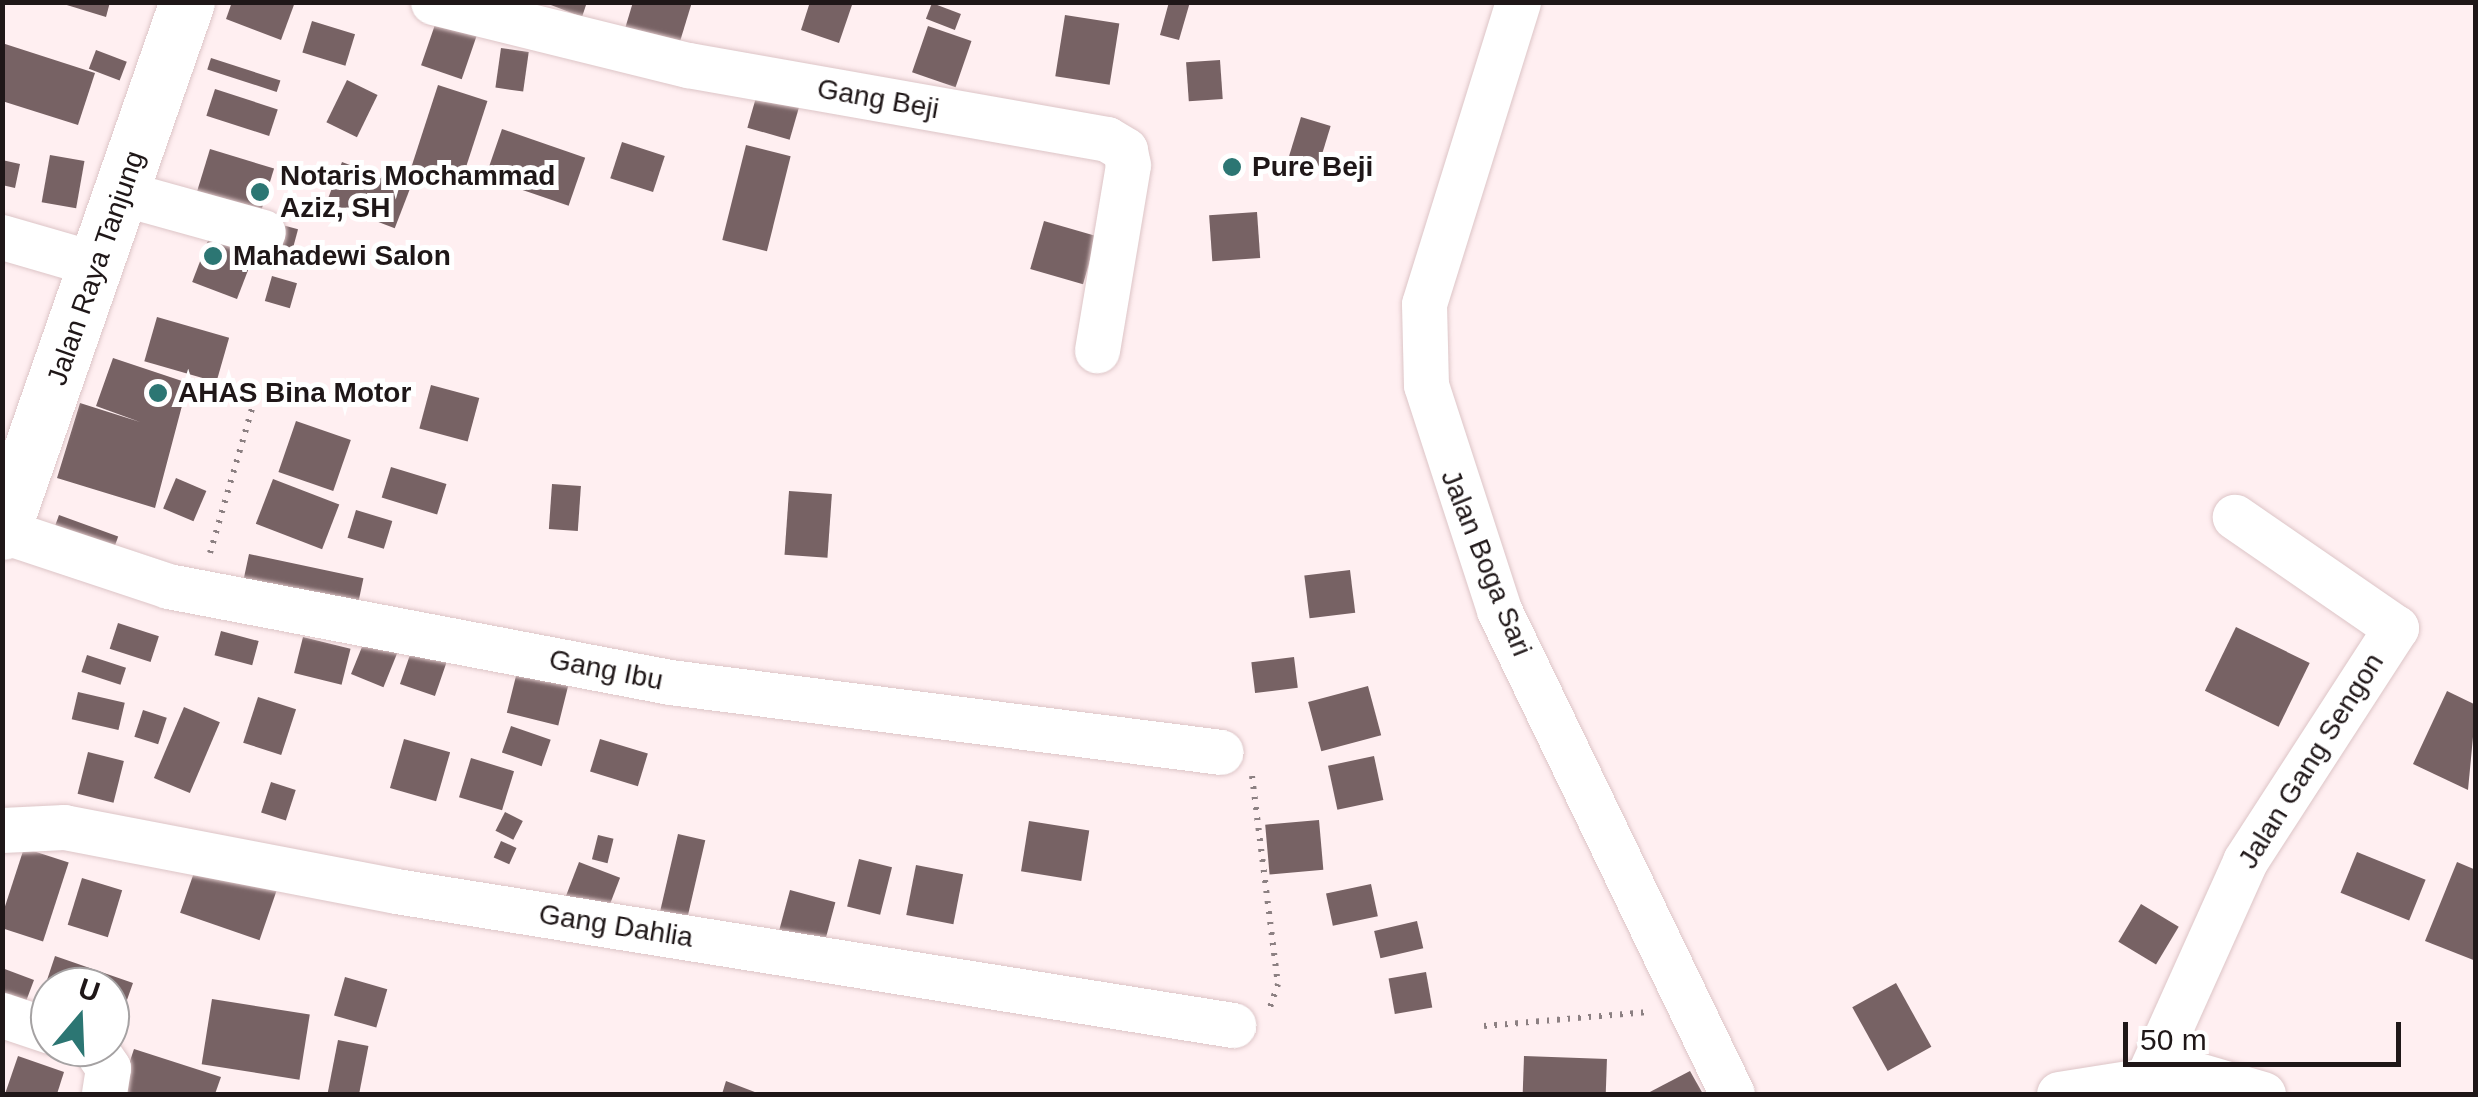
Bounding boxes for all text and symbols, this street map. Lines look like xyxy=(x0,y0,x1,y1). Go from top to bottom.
street label: Gang Beji xyxy=(815,72,941,126)
street label: Jalan Raya Tanjung xyxy=(40,146,152,390)
place label: Pure Beji xyxy=(1252,150,1373,184)
marker: Pure Beji xyxy=(1221,156,1243,178)
place label: Notaris Mochammad Aziz, SH xyxy=(280,159,555,225)
marker: Notaris Mochammad Aziz, SH xyxy=(249,181,271,203)
place label: Mahadewi Salon xyxy=(233,239,451,273)
marker: Mahadewi Salon xyxy=(202,245,224,267)
place label: AHAS Bina Motor xyxy=(178,376,411,410)
marker: AHAS Bina Motor xyxy=(147,382,169,404)
street label: Jalan Boga Sari xyxy=(1433,465,1539,661)
street label: Gang Ibu xyxy=(546,643,666,697)
street label: Jalan Gang Sengon xyxy=(2231,647,2391,875)
street label: Gang Dahlia xyxy=(537,897,695,955)
north arrow xyxy=(30,967,130,1067)
text: U xyxy=(75,972,104,1008)
scale bar xyxy=(2128,1002,2406,1064)
text: 50 m xyxy=(2140,1023,2207,1056)

